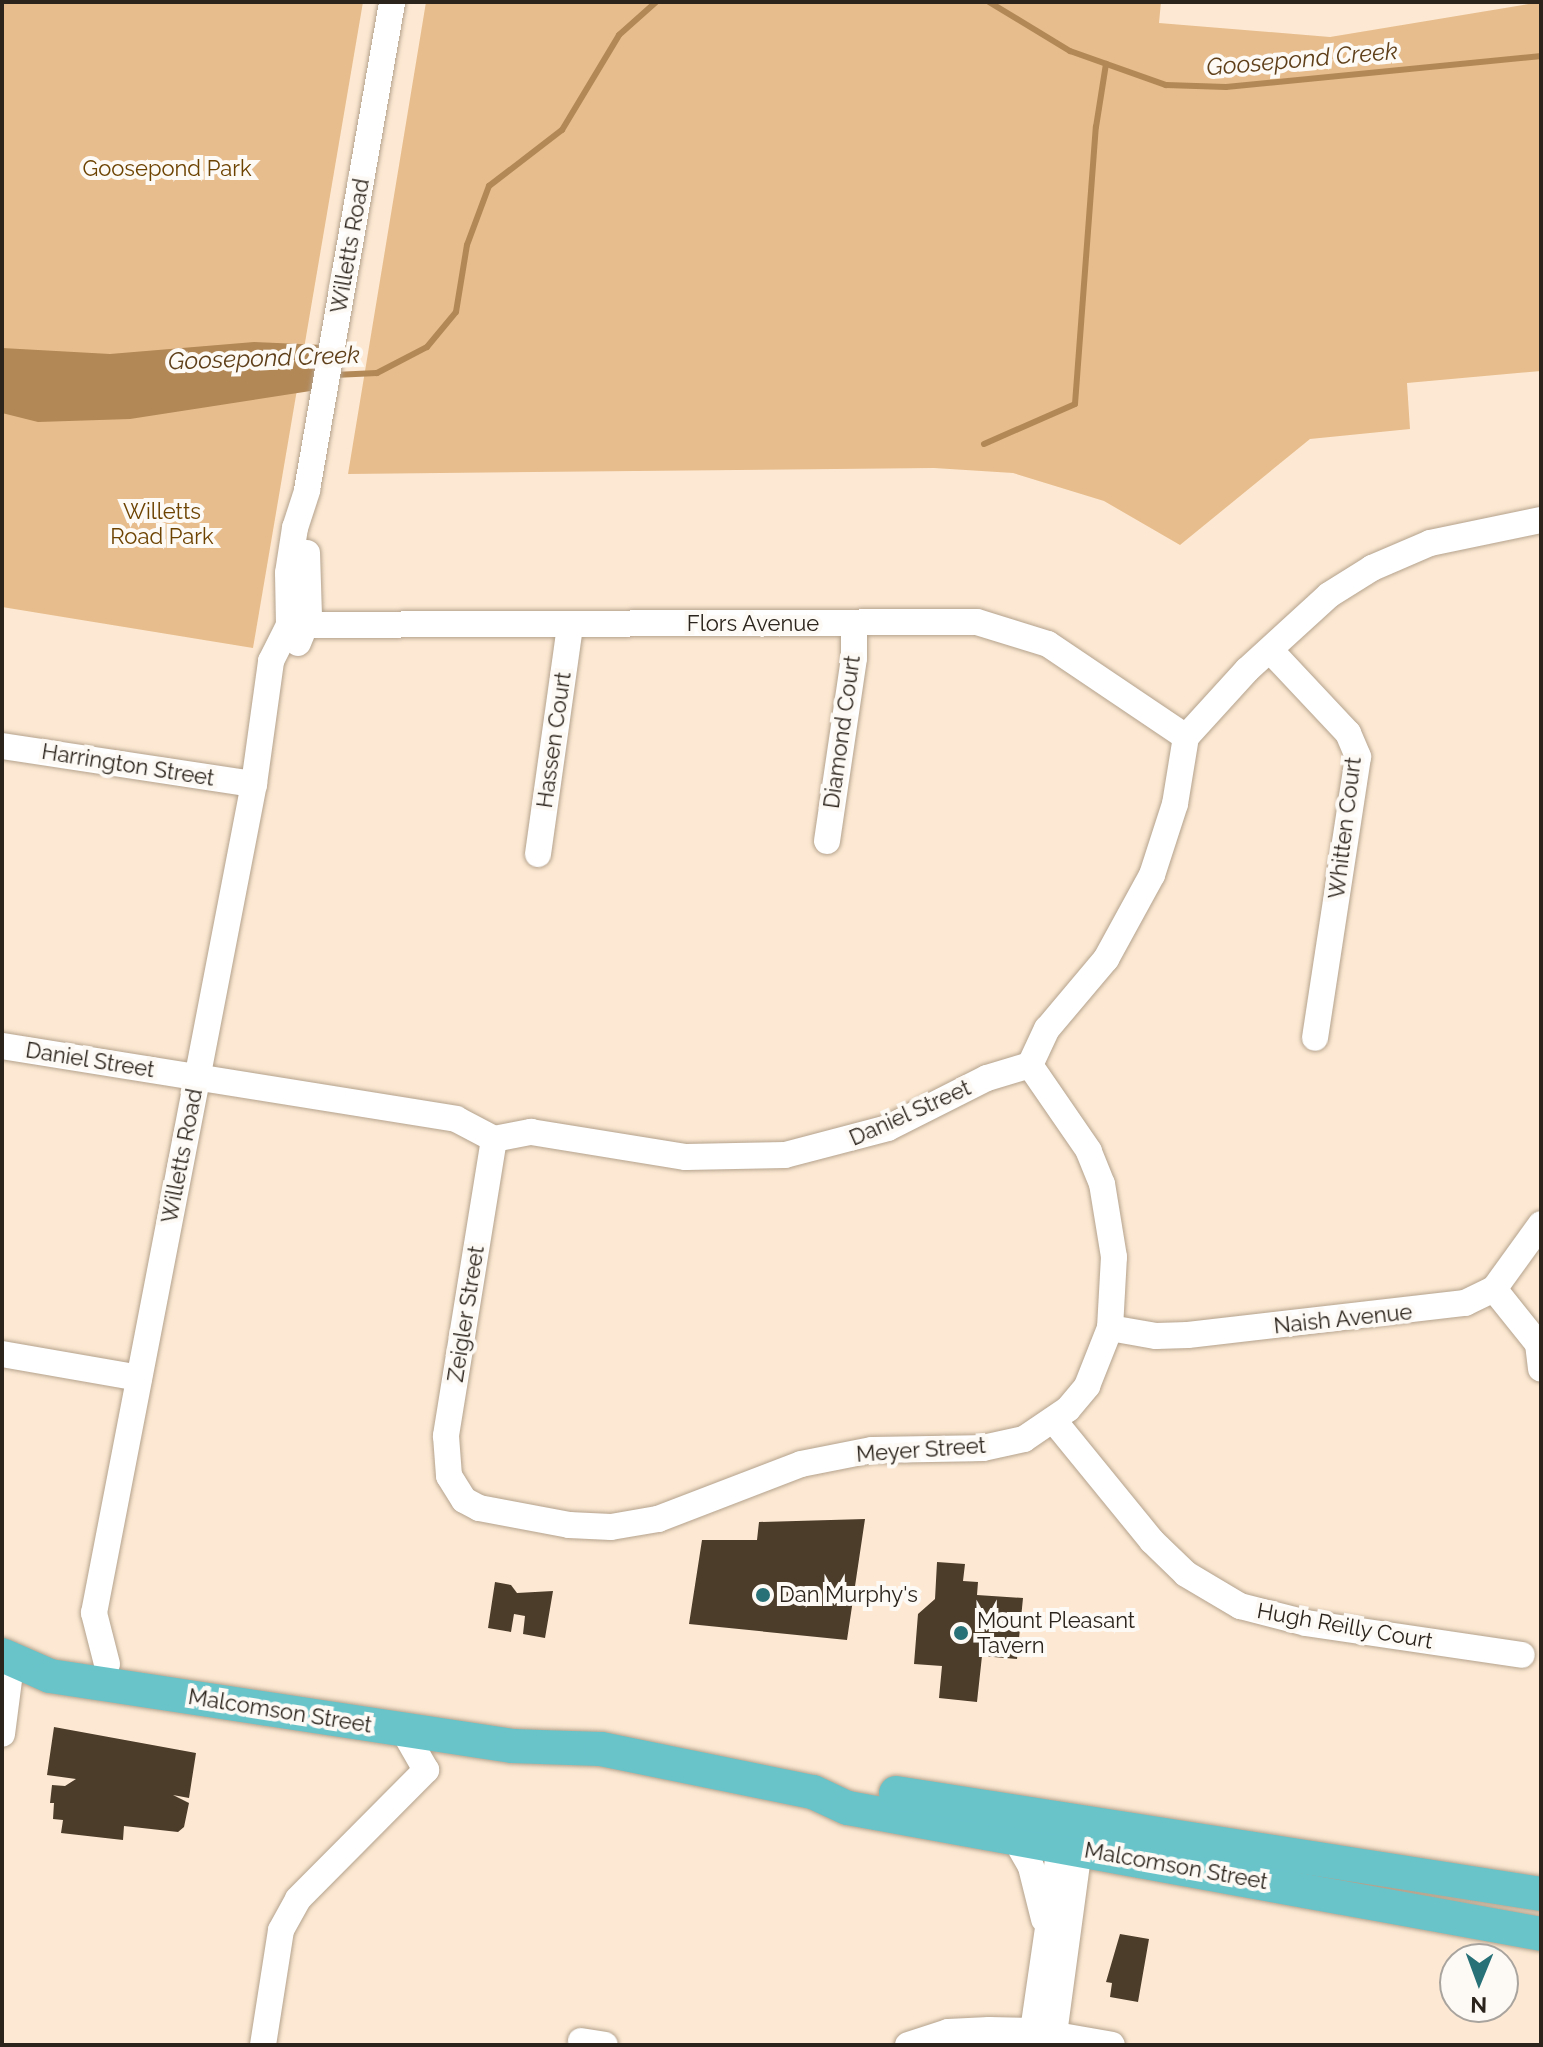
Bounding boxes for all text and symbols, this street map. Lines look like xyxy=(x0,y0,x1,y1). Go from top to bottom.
water label: Goosepond Creek xyxy=(1205,36,1399,82)
park label: Goosepond Park xyxy=(82,156,252,182)
street label: Willetts Road xyxy=(325,177,375,315)
water label: Goosepond Creek xyxy=(168,340,360,376)
park label: Willetts Road Park xyxy=(110,498,214,550)
street label: Flors Avenue xyxy=(686,611,820,637)
street label: Diamond Court xyxy=(818,654,866,810)
street label: Hassen Court xyxy=(531,670,577,810)
street label: Harrington Street xyxy=(40,738,216,792)
street label: Whitten Court xyxy=(1323,755,1367,901)
street label: Daniel Street xyxy=(23,1037,157,1083)
street label: Daniel Street xyxy=(845,1074,975,1152)
street label: Willetts Road xyxy=(156,1087,208,1225)
street label: Zeigler Street xyxy=(442,1244,490,1384)
street label: Naish Avenue xyxy=(1272,1299,1414,1339)
street label: Meyer Street xyxy=(855,1432,987,1468)
place label: Dan Murphy's xyxy=(779,1582,918,1608)
marker: Dan Murphy's xyxy=(754,1586,772,1604)
street label: Hugh Reilly Court xyxy=(1255,1597,1435,1655)
place label: Mount Pleasant Tavern xyxy=(977,1607,1135,1658)
marker: Mount Pleasant Tavern xyxy=(952,1624,970,1642)
street label: Malcomson Street xyxy=(186,1683,374,1739)
street label: Malcomson Street xyxy=(1082,1837,1270,1895)
north arrow xyxy=(1439,1943,1519,2023)
text: N xyxy=(1470,1992,1487,2018)

